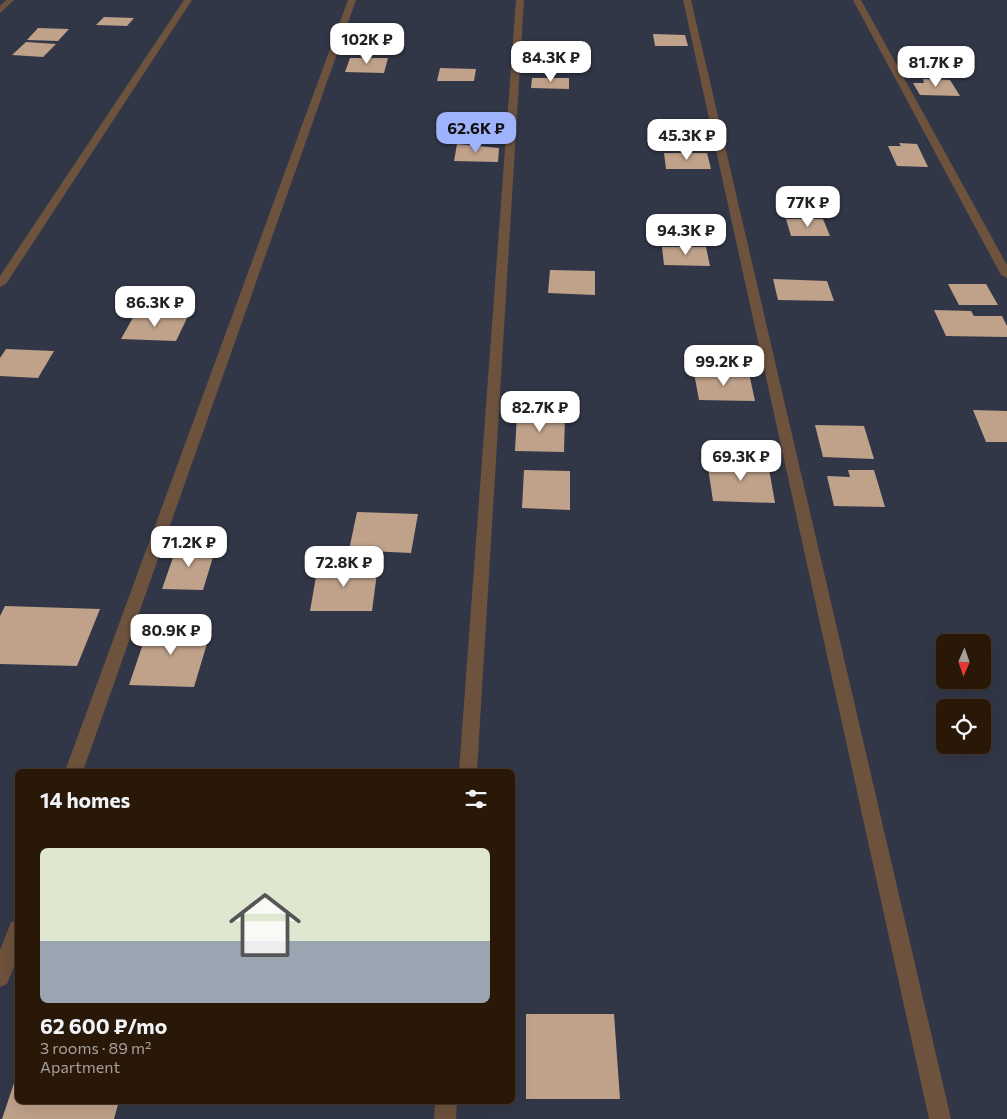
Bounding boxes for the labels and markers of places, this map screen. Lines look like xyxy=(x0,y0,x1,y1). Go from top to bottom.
pin: 102K ₽ xyxy=(326,22,408,65)
pin: 84.3K ₽ xyxy=(505,41,597,83)
pin: 81.7K ₽ xyxy=(890,46,982,88)
pin: 62.6K ₽ xyxy=(430,112,522,154)
pin: 45.3K ₽ xyxy=(641,119,733,161)
pin: 77K ₽ xyxy=(773,186,843,228)
pin: 94.3K ₽ xyxy=(640,214,732,256)
pin: 86.3K ₽ xyxy=(109,286,201,328)
pin: 99.2K ₽ xyxy=(678,344,770,387)
pin: 82.7K ₽ xyxy=(494,390,586,433)
pin: 69.3K ₽ xyxy=(695,440,787,482)
pin: 71.2K ₽ xyxy=(143,526,235,568)
pin: 72.8K ₽ xyxy=(298,546,390,588)
pin: 80.9K ₽ xyxy=(125,614,217,656)

